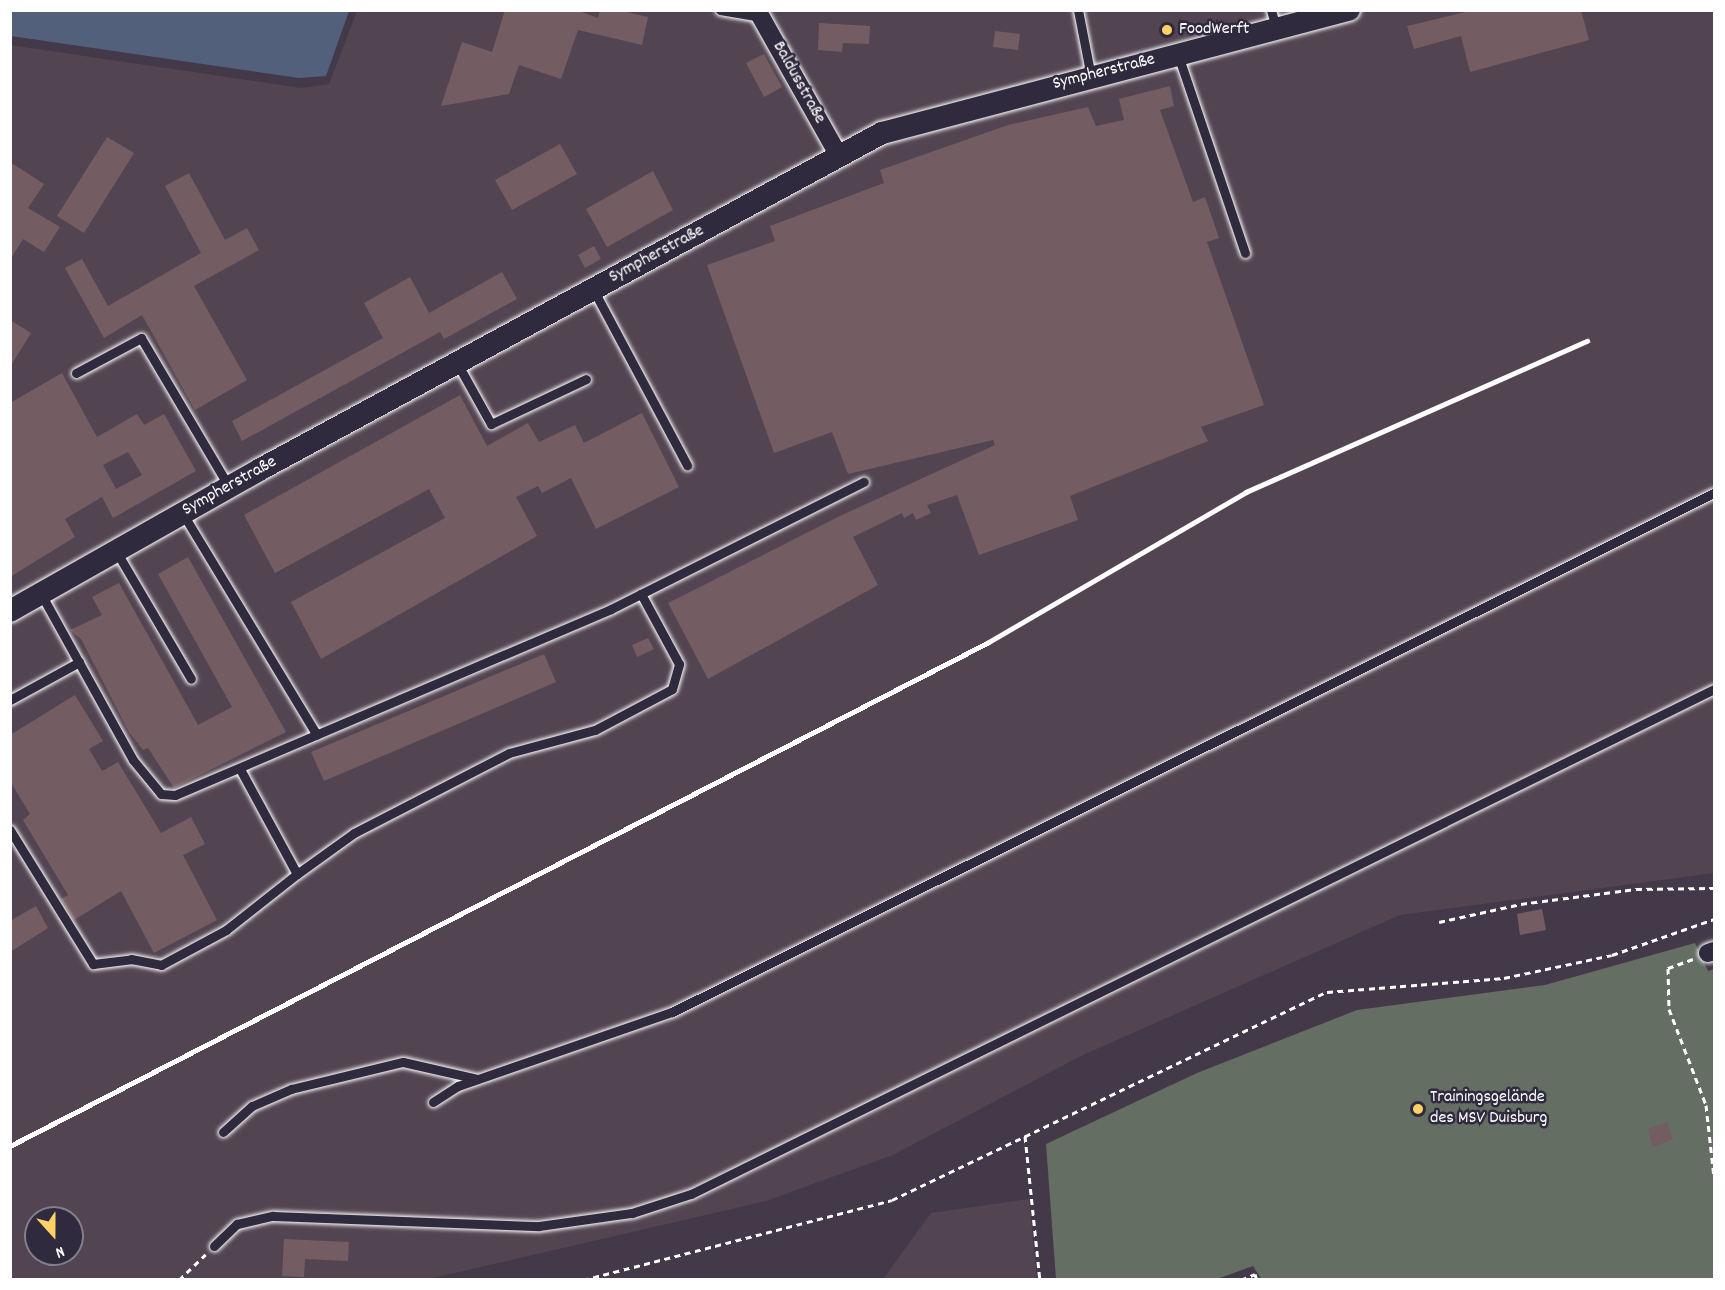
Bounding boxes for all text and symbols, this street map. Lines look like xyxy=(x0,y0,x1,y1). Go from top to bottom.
place label: FoodWerft xyxy=(1179,19,1249,41)
marker: FoodWerft xyxy=(1160,23,1174,37)
street label: Baldusstraße xyxy=(767,38,829,128)
street label: Sympherstraße xyxy=(1051,50,1157,96)
street label: Sympherstraße xyxy=(606,221,708,289)
street label: Sympherstraße xyxy=(179,452,281,522)
place label: Trainingsgelände des MSV Duisburg xyxy=(1430,1088,1547,1130)
marker: Trainingsgelände des MSV Duisburg xyxy=(1411,1102,1425,1116)
north arrow xyxy=(24,1206,84,1266)
text: N xyxy=(52,1239,68,1264)

